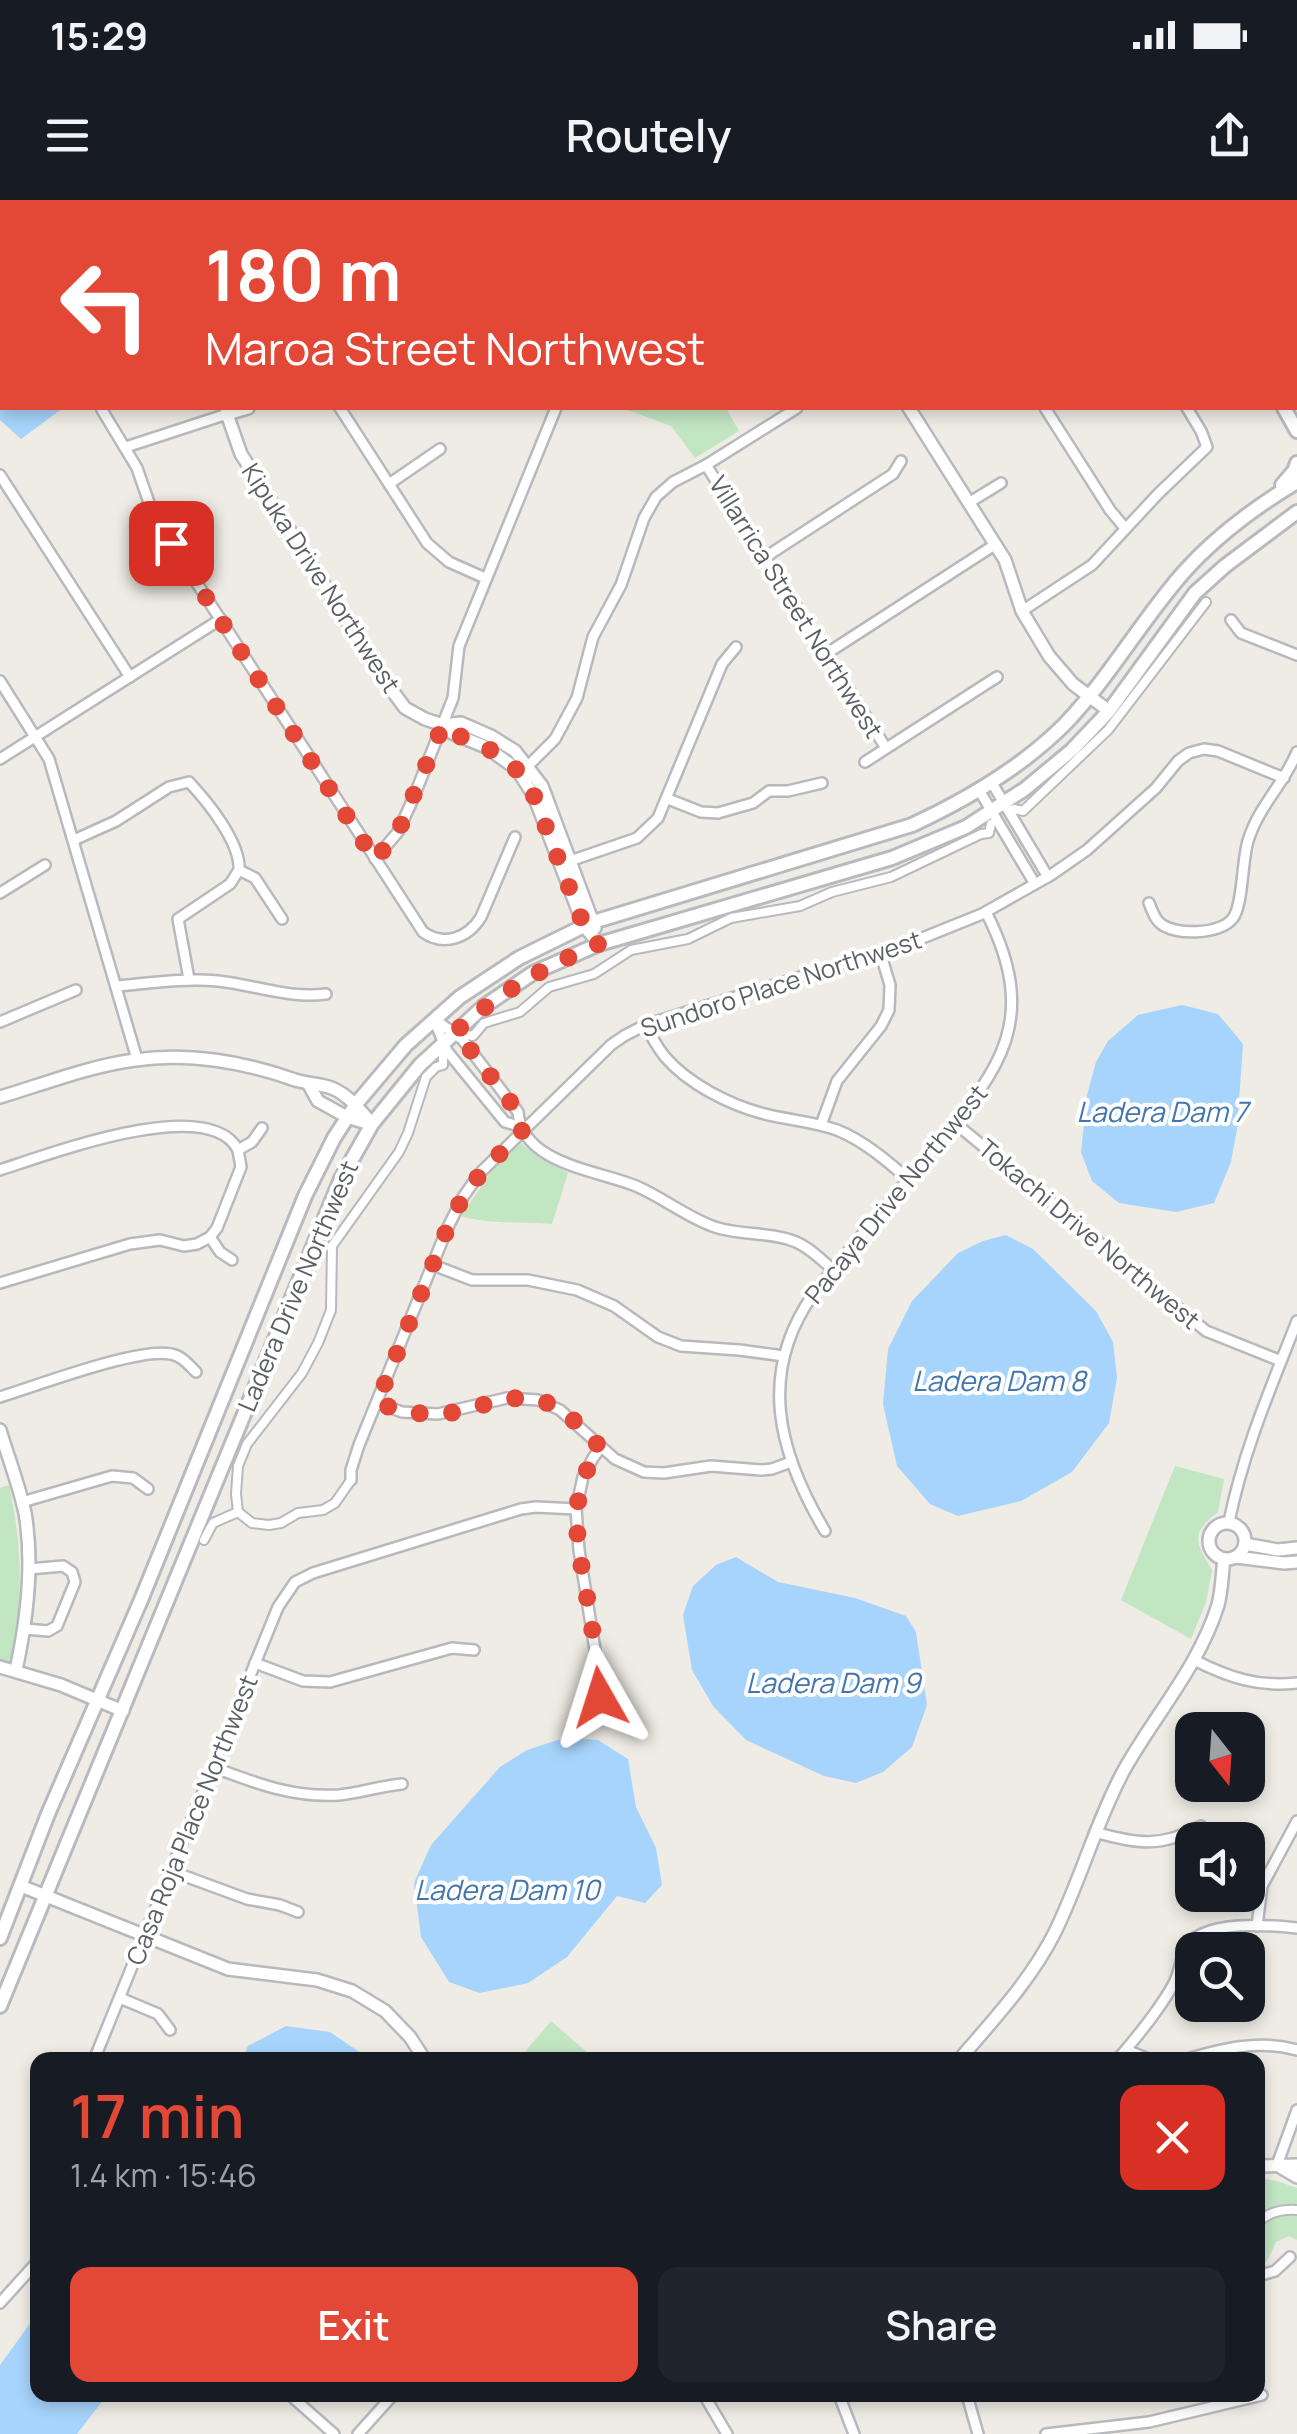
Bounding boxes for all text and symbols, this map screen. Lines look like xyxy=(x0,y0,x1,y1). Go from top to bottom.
text: 15:29 xyxy=(50,9,148,61)
text: Routely xyxy=(566,104,731,166)
icon: menu xyxy=(40,108,95,163)
icon: share xyxy=(1202,108,1257,163)
text: 180 m xyxy=(205,226,402,322)
icon: left xyxy=(40,240,170,370)
text: Maroa Street Northwest xyxy=(205,317,705,379)
street label: Kipuka Drive Northwest xyxy=(234,456,409,699)
street label: Villarrica Street Northwest xyxy=(701,469,892,745)
pin xyxy=(129,501,214,586)
icon: arrive xyxy=(144,516,199,571)
street label: Sundoro Place Northwest xyxy=(636,922,926,1045)
street label: Pacaya Drive Northwest xyxy=(796,1077,995,1311)
water label: Ladera Dam 7 xyxy=(1076,1092,1252,1130)
street label: Tokachi Drive Northwest xyxy=(971,1130,1208,1337)
street label: Ladera Drive Northwest xyxy=(229,1155,366,1417)
water label: Ladera Dam 8 xyxy=(912,1361,1088,1399)
position arrow xyxy=(548,1645,652,1749)
water label: Ladera Dam 9 xyxy=(746,1663,923,1701)
street label: Casa Roja Place Northwest xyxy=(117,1670,266,1970)
north arrow xyxy=(1175,1712,1265,1802)
map controls xyxy=(1175,1712,1265,2022)
button: sound xyxy=(1175,1822,1265,1912)
water label: Ladera Dam 10 xyxy=(414,1870,603,1908)
button: search xyxy=(1175,1932,1265,2022)
text: 17 min xyxy=(70,2074,244,2156)
button: close xyxy=(1120,2085,1225,2190)
text: 1.4 km · 15:46 xyxy=(70,2153,257,2197)
button: Exit xyxy=(70,2267,638,2382)
button: Share xyxy=(658,2267,1225,2382)

